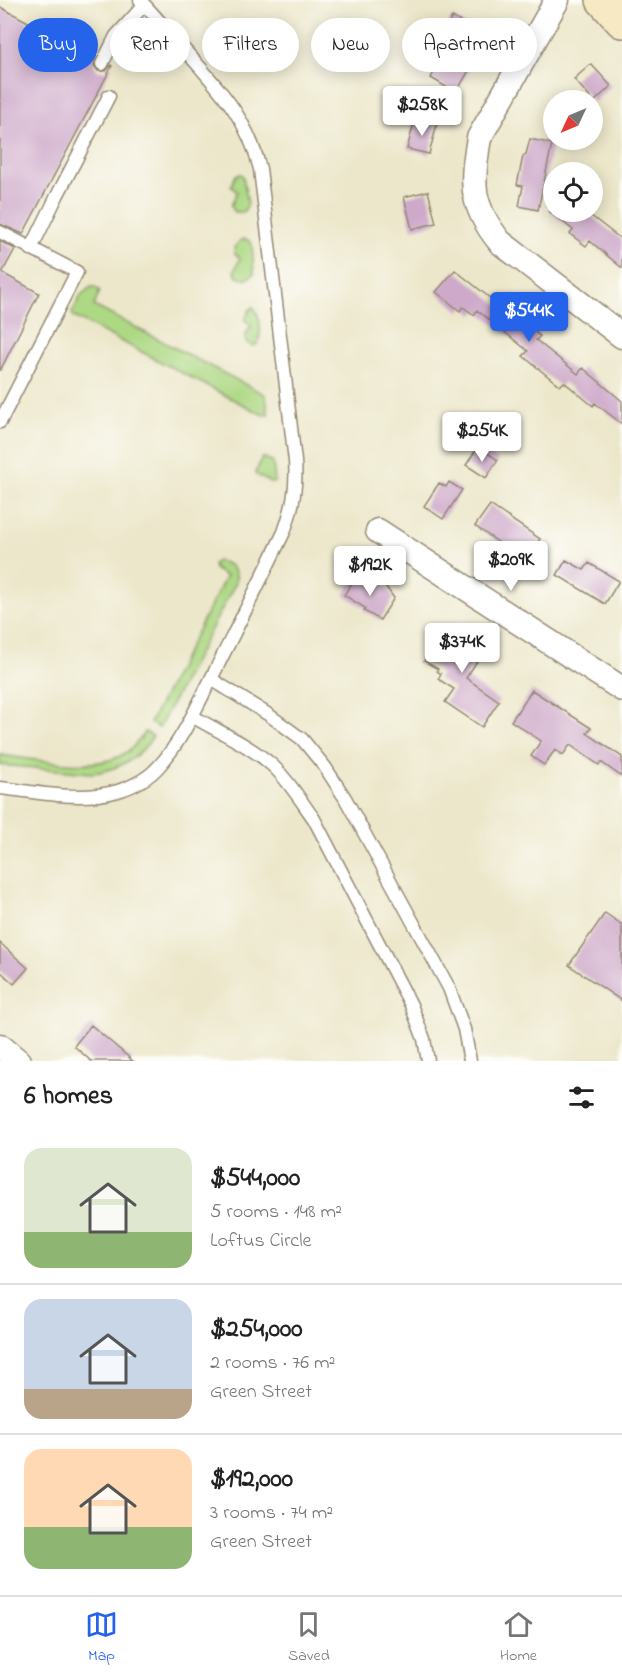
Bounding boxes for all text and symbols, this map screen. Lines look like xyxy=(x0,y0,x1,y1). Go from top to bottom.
chip: Buy xyxy=(18,18,98,72)
chip: Rent xyxy=(110,18,190,72)
chip: Filters xyxy=(202,18,299,72)
chip: New xyxy=(311,18,390,72)
chip: Apartment xyxy=(402,18,537,72)
pin: $258K xyxy=(380,86,464,137)
north arrow xyxy=(543,90,603,150)
map controls xyxy=(543,90,603,222)
text: $258K xyxy=(397,91,447,120)
button: locate xyxy=(543,162,603,222)
pin: $544K xyxy=(487,292,571,343)
text: $544K xyxy=(504,297,554,326)
pin: $254K xyxy=(440,412,524,463)
text: $254K xyxy=(456,417,508,446)
pin: $209K xyxy=(469,541,553,592)
pin: $192K xyxy=(328,546,412,597)
text: $209K xyxy=(488,546,534,575)
text: $192K xyxy=(348,551,392,580)
pin: $374K xyxy=(420,623,504,674)
text: $374K xyxy=(439,628,485,657)
text: 6 homes xyxy=(24,1078,113,1116)
icon: filters xyxy=(565,1081,598,1114)
text: $544,000 xyxy=(210,1160,300,1198)
icon: home xyxy=(72,1172,144,1244)
text: 5 rooms · 148 m² xyxy=(210,1198,342,1227)
text: Loftus Circle xyxy=(210,1227,312,1256)
text: $254,000 xyxy=(210,1311,302,1349)
icon: home xyxy=(72,1323,144,1395)
text: 2 rooms · 76 m² xyxy=(210,1349,335,1378)
text: Green Street xyxy=(210,1378,312,1407)
text: $192,000 xyxy=(210,1461,293,1499)
icon: home xyxy=(72,1473,144,1545)
text: 3 rooms · 74 m² xyxy=(210,1499,333,1528)
text: Green Street xyxy=(210,1528,312,1557)
tab: Map xyxy=(85,1608,118,1668)
tab: Saved xyxy=(288,1608,330,1668)
tab: Home xyxy=(500,1608,537,1668)

